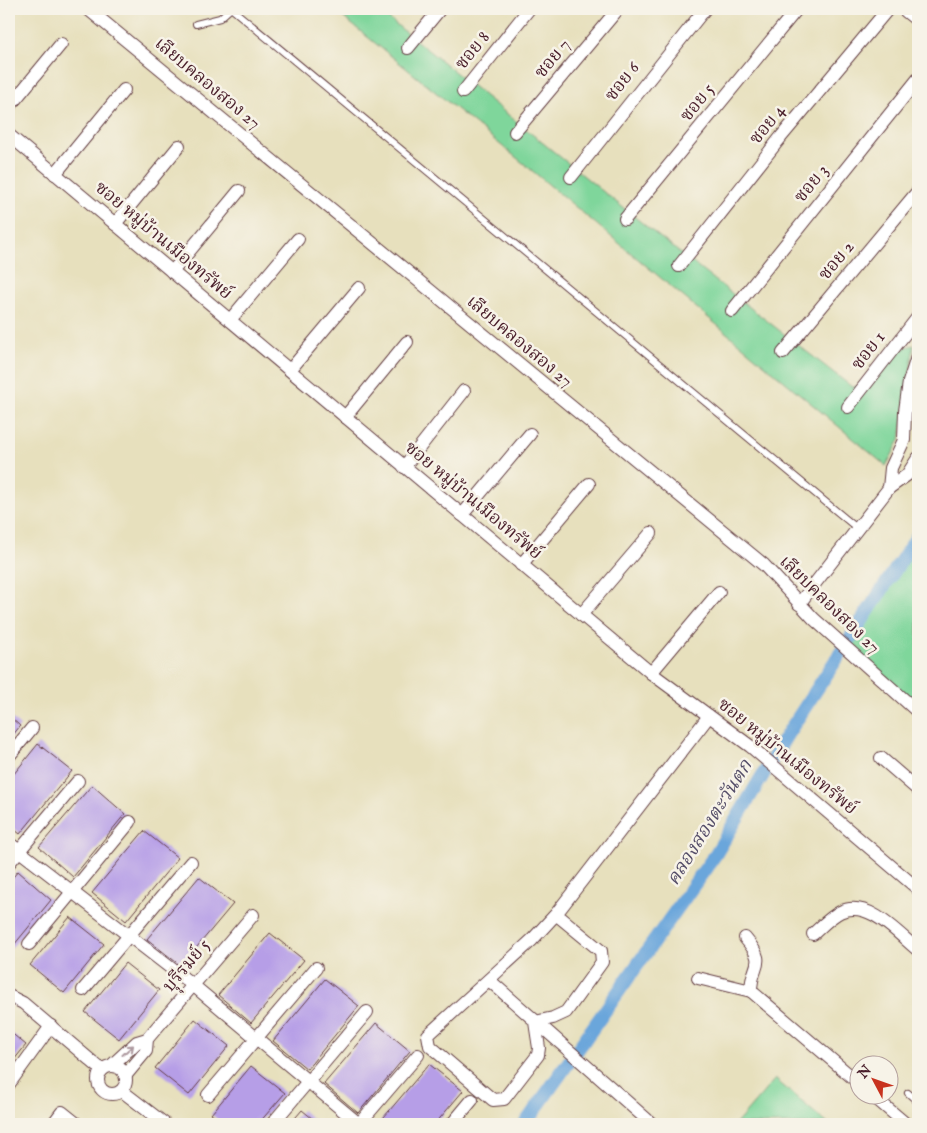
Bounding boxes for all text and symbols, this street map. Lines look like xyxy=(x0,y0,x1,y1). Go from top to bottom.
street label: ซอย 8 xyxy=(450,27,496,75)
street label: เลียบคลองสอง 27 xyxy=(149,33,265,135)
street label: ซอย 7 xyxy=(530,35,576,83)
street label: ซอย 6 xyxy=(600,57,646,106)
street label: ซอย 5 xyxy=(676,79,721,127)
street label: ซอย 4 xyxy=(745,100,791,150)
street label: ซอย 3 xyxy=(790,160,834,208)
street label: ซอย หมู่บ้านเมืองทรัพย์ xyxy=(89,176,237,305)
street label: ซอย 2 xyxy=(814,237,860,285)
street label: เลียบคลองสอง 27 xyxy=(461,291,577,393)
street label: ซอย 1 xyxy=(847,327,891,375)
street label: ซอย หมู่บ้านเมืองทรัพย์ xyxy=(399,436,547,565)
street label: เลียบคลองสอง 27 xyxy=(774,551,884,659)
street label: ซอย หมู่บ้านเมืองทรัพย์ xyxy=(713,693,862,820)
water label: คลองสองตะวันตก xyxy=(662,755,759,890)
street label: บุุรีรมย์ 5 xyxy=(157,934,219,1000)
one-way arrow xyxy=(121,1044,134,1056)
north arrow xyxy=(850,1056,900,1106)
text: N xyxy=(854,1062,876,1083)

